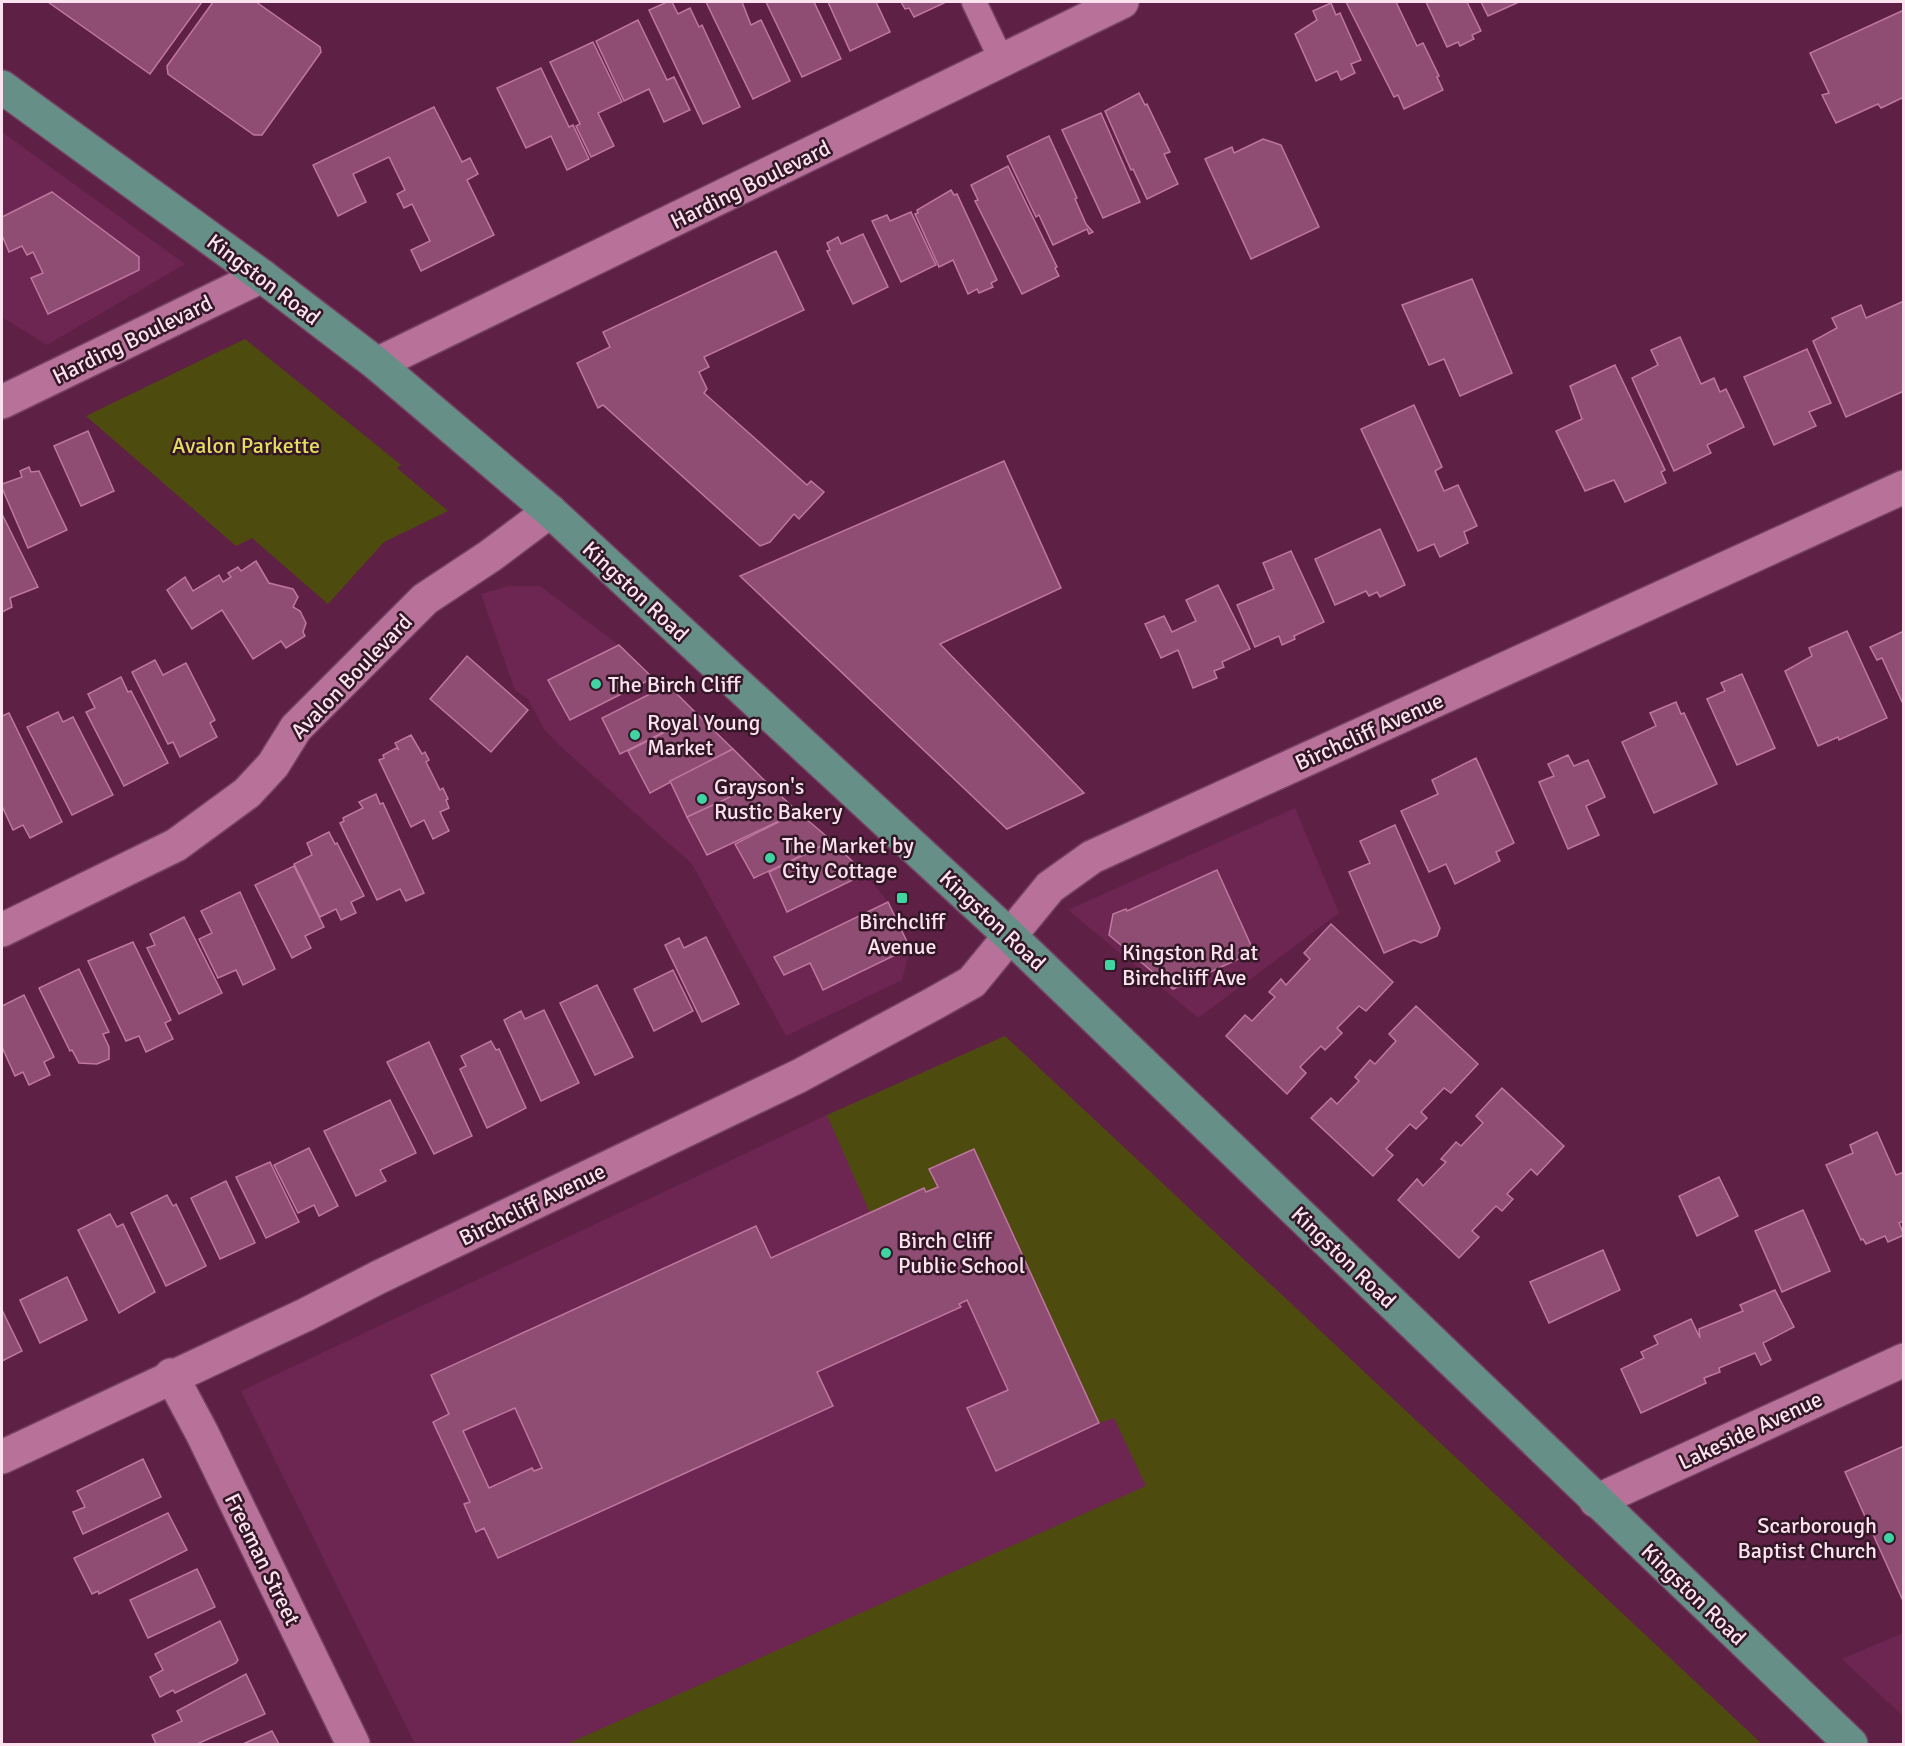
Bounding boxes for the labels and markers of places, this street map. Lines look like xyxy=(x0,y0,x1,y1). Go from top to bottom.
place label: The Birch Cliff xyxy=(608,671,741,698)
marker: The Birch Cliff xyxy=(589,677,603,691)
place label: Royal Young Market xyxy=(647,709,760,761)
marker: Royal Young Market xyxy=(628,728,642,742)
place label: Grayson's Rustic Bakery xyxy=(714,773,843,825)
marker: Grayson's Rustic Bakery xyxy=(695,792,709,806)
place label: The Market by City Cottage xyxy=(782,832,914,884)
marker: The Market by City Cottage xyxy=(763,851,777,865)
marker: Birchcliff Avenue xyxy=(895,891,909,905)
place label: Birchcliff Avenue xyxy=(859,908,946,960)
place label: Kingston Rd at Birchcliff Ave xyxy=(1122,939,1258,991)
marker: Kingston Rd at Birchcliff Ave xyxy=(1103,958,1117,972)
place label: Birch Cliff Public School xyxy=(898,1227,1025,1279)
marker: Birch Cliff Public School xyxy=(879,1246,893,1260)
place label: Scarborough Baptist Church xyxy=(1738,1512,1877,1564)
marker: Scarborough Baptist Church xyxy=(1882,1531,1896,1545)

